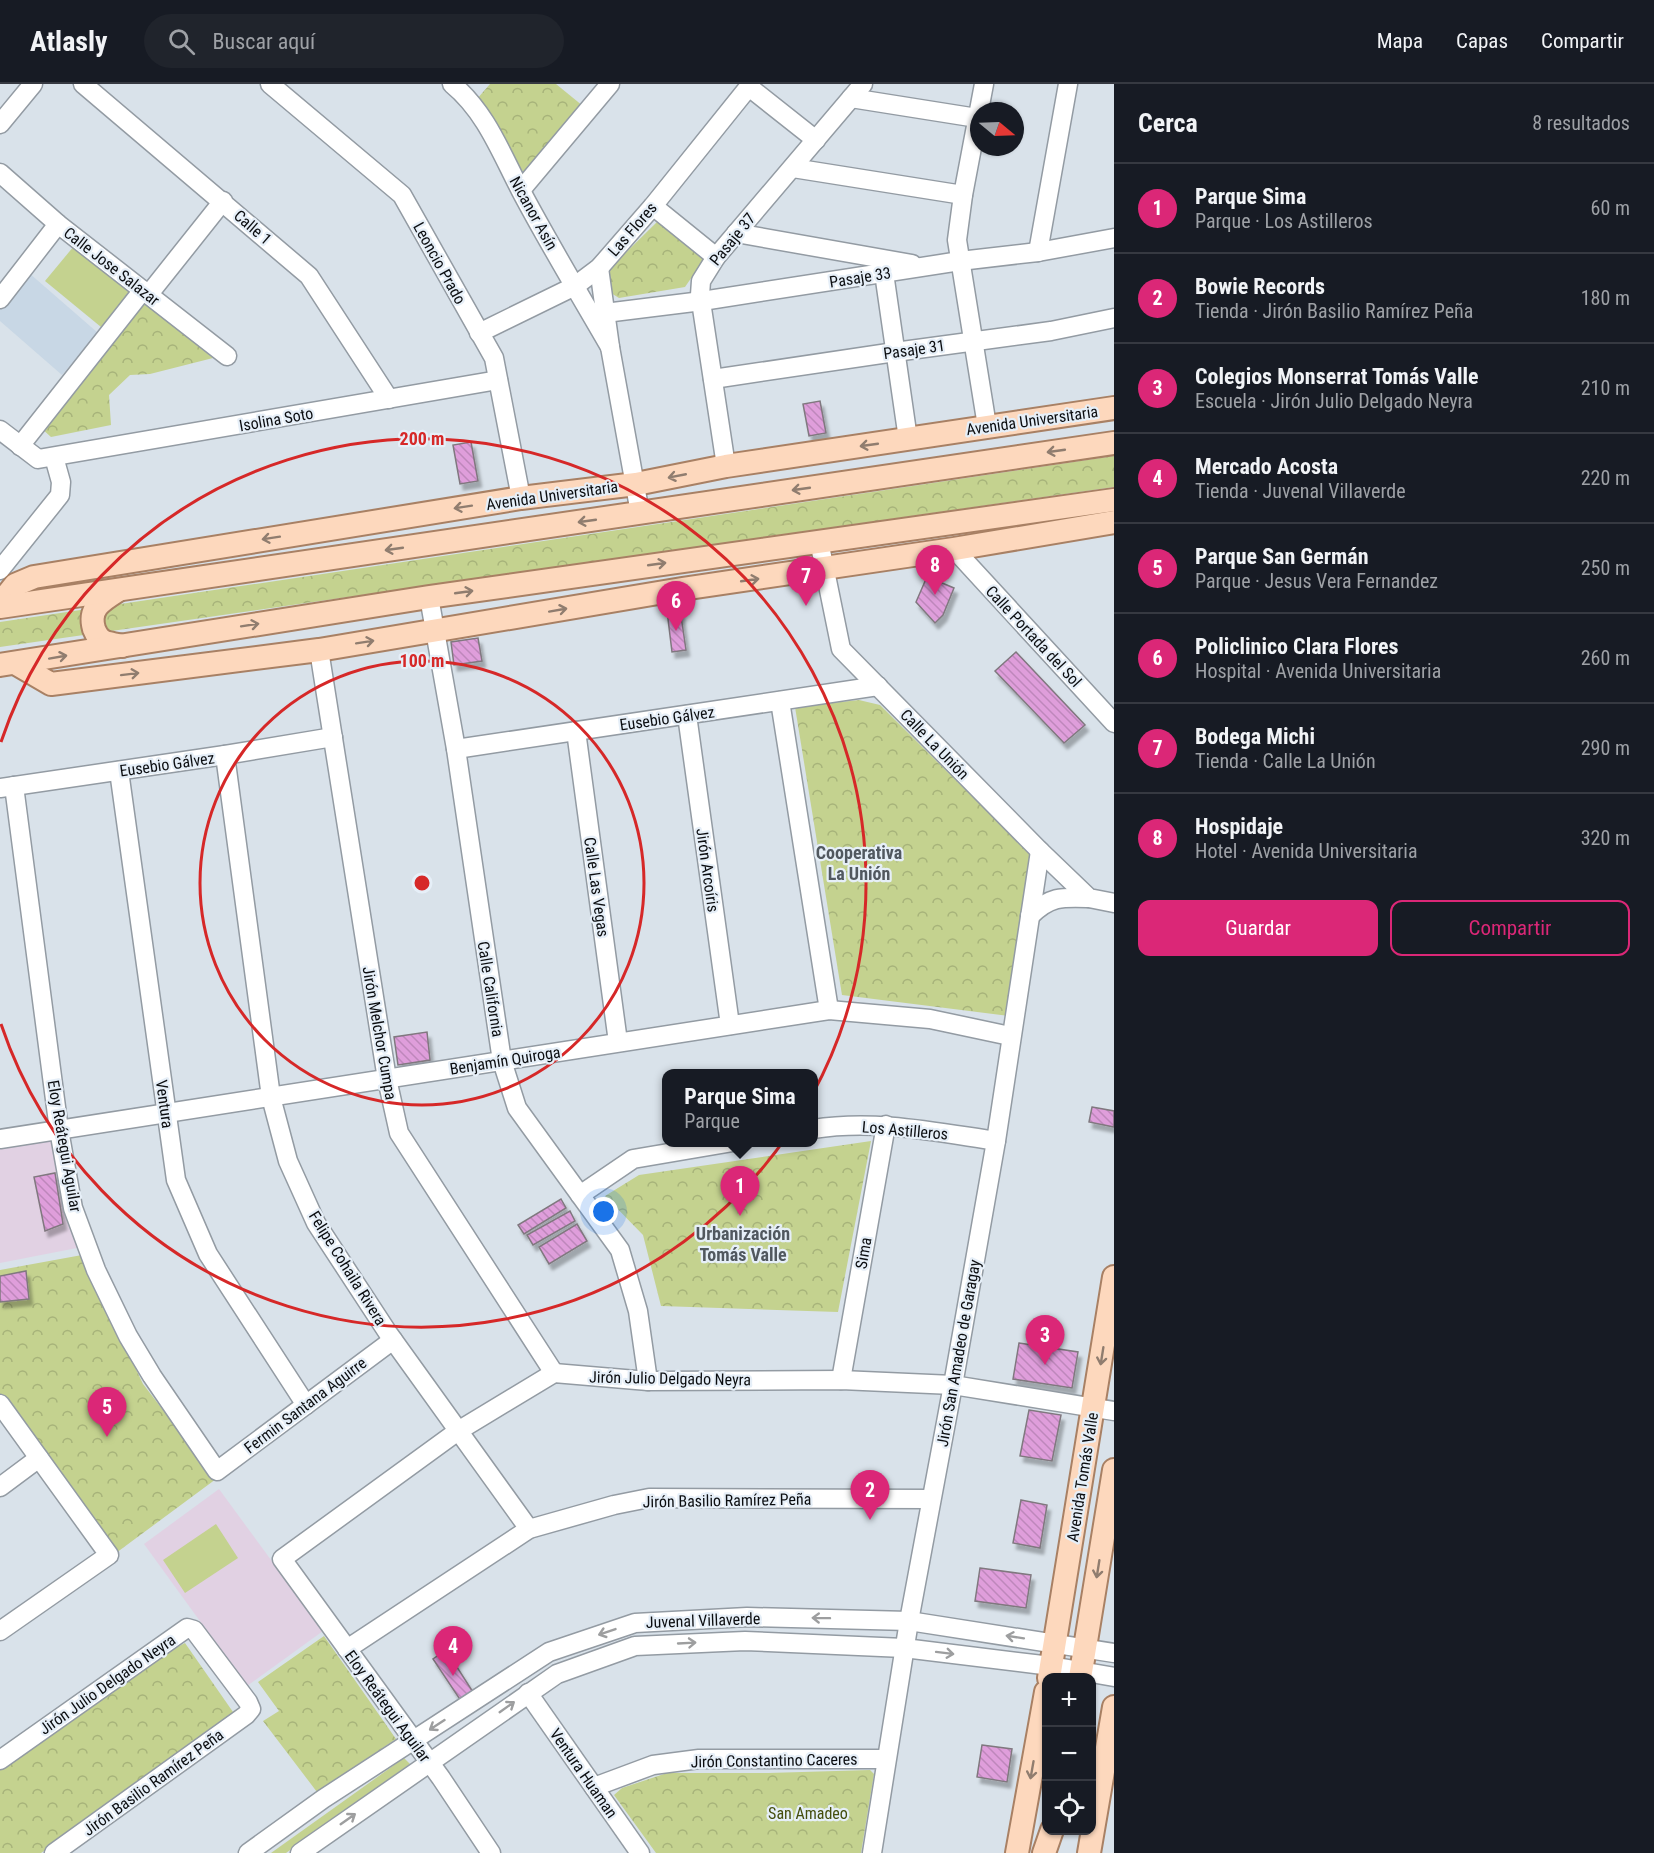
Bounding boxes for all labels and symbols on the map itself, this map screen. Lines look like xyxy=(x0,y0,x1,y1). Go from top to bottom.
north arrow xyxy=(970,102,1024,156)
street label: Nicanor Asín xyxy=(506,173,562,253)
street label: Las Flores xyxy=(604,199,661,260)
street label: Calle 1 xyxy=(230,206,275,249)
street label: Pasaje 37 xyxy=(706,209,759,269)
street label: Leoncio Prado xyxy=(409,219,470,308)
street label: Calle Jose Salazar xyxy=(60,223,163,310)
street label: Pasaje 33 xyxy=(828,263,892,292)
street label: Pasaje 31 xyxy=(882,336,946,363)
street label: Avenida Universitaria xyxy=(965,402,1099,439)
street label: Isolina Soto xyxy=(238,404,315,435)
text: 200 m xyxy=(400,428,444,449)
one-way arrow xyxy=(860,439,880,450)
one-way arrow xyxy=(1047,446,1067,457)
one-way arrow xyxy=(668,471,687,482)
street label: Avenida Universitaria xyxy=(485,477,619,514)
one-way arrow xyxy=(792,484,811,495)
one-way arrow xyxy=(454,502,474,513)
one-way arrow xyxy=(578,515,598,526)
one-way arrow xyxy=(261,533,281,544)
one-way arrow xyxy=(385,544,405,555)
pin: 8 xyxy=(916,546,954,595)
pin: 7 xyxy=(786,556,826,606)
one-way arrow xyxy=(646,559,666,570)
one-way arrow xyxy=(740,574,759,585)
pin: 6 xyxy=(656,582,696,631)
street label: Calle Portada del Sol xyxy=(982,582,1086,691)
one-way arrow xyxy=(453,586,473,597)
one-way arrow xyxy=(547,604,567,615)
one-way arrow xyxy=(240,620,260,631)
one-way arrow xyxy=(355,637,375,648)
text: 100 m xyxy=(400,650,444,671)
one-way arrow xyxy=(48,651,67,662)
one-way arrow xyxy=(120,669,140,680)
street label: Eusebio Gálvez xyxy=(618,702,716,735)
street label: Calle La Unión xyxy=(896,705,973,783)
street label: Eusebio Gálvez xyxy=(118,748,216,781)
street label: Jirón Arcoíris xyxy=(692,827,723,913)
street label: Calle Las Vegas xyxy=(580,836,613,938)
district label: Cooperativa La Unión xyxy=(816,842,902,884)
centre of rings xyxy=(412,873,432,893)
street label: Calle California xyxy=(474,940,507,1038)
street label: Jirón Melchor Cumpa xyxy=(358,965,401,1101)
street label: Benjamín Quiroga xyxy=(448,1042,562,1079)
street label: Eloy Reátegui Aguilar xyxy=(44,1079,85,1214)
street label: Ventura xyxy=(152,1079,177,1129)
street label: Los Astilleros xyxy=(861,1117,949,1144)
pin: 1 xyxy=(720,1166,760,1216)
your location xyxy=(589,1197,618,1226)
street label: Felipe Cohaila Rivera xyxy=(305,1208,390,1329)
district label: Urbanización Tomás Valle xyxy=(696,1223,790,1265)
street label: Sima xyxy=(851,1236,876,1270)
street label: Jirón San Amadeo de Garagay xyxy=(933,1258,984,1448)
pin: 3 xyxy=(1026,1316,1064,1365)
one-way arrow xyxy=(1096,1345,1107,1365)
street label: Fermin Santana Aguirre xyxy=(241,1353,370,1457)
street label: Jirón Julio Delgado Neyra xyxy=(589,1368,751,1389)
pin: 5 xyxy=(88,1388,126,1437)
street label: Avenida Tomás Valle xyxy=(1063,1411,1102,1543)
pin: 2 xyxy=(850,1470,890,1520)
street label: Jirón Basilio Ramírez Peña xyxy=(643,1490,811,1511)
one-way arrow xyxy=(1092,1559,1103,1579)
street label: Juvenal Villaverde xyxy=(646,1609,761,1632)
one-way arrow xyxy=(812,1613,832,1624)
pin: 4 xyxy=(434,1626,472,1676)
one-way arrow xyxy=(598,1628,617,1639)
street label: Jirón Julio Delgado Neyra xyxy=(36,1630,179,1739)
one-way arrow xyxy=(1005,1632,1025,1643)
one-way arrow xyxy=(677,1638,697,1649)
street label: Eloy Reátegui Aguilar xyxy=(341,1647,435,1766)
one-way arrow xyxy=(934,1648,954,1659)
one-way arrow xyxy=(499,1701,515,1713)
one-way arrow xyxy=(429,1720,446,1732)
street label: Jirón Basilio Ramírez Peña xyxy=(80,1725,227,1840)
street label: Ventura Huaman xyxy=(546,1725,621,1822)
street label: Jirón Constantino Caceres xyxy=(690,1750,858,1771)
one-way arrow xyxy=(1026,1760,1037,1779)
park label: San Amadeo xyxy=(768,1804,848,1823)
one-way arrow xyxy=(339,1813,355,1825)

